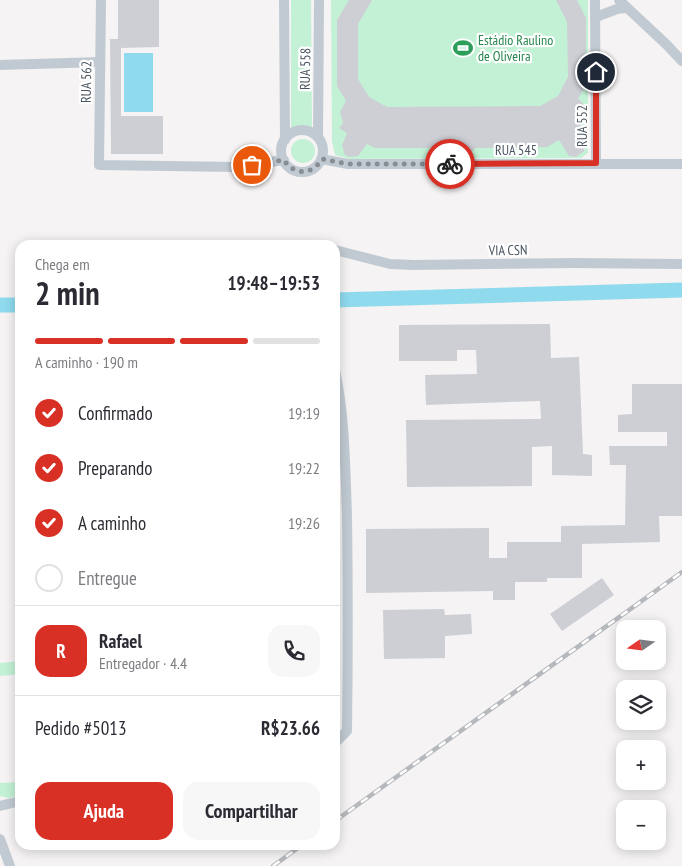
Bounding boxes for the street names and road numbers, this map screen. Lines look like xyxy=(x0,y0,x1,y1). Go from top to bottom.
street label: RUA 558 xyxy=(296,48,314,90)
street label: RUA 562 xyxy=(77,61,95,103)
street label: RUA 552 xyxy=(573,105,591,147)
street label: RUA 545 xyxy=(495,141,537,159)
street label: VIA CSN xyxy=(487,241,528,259)

